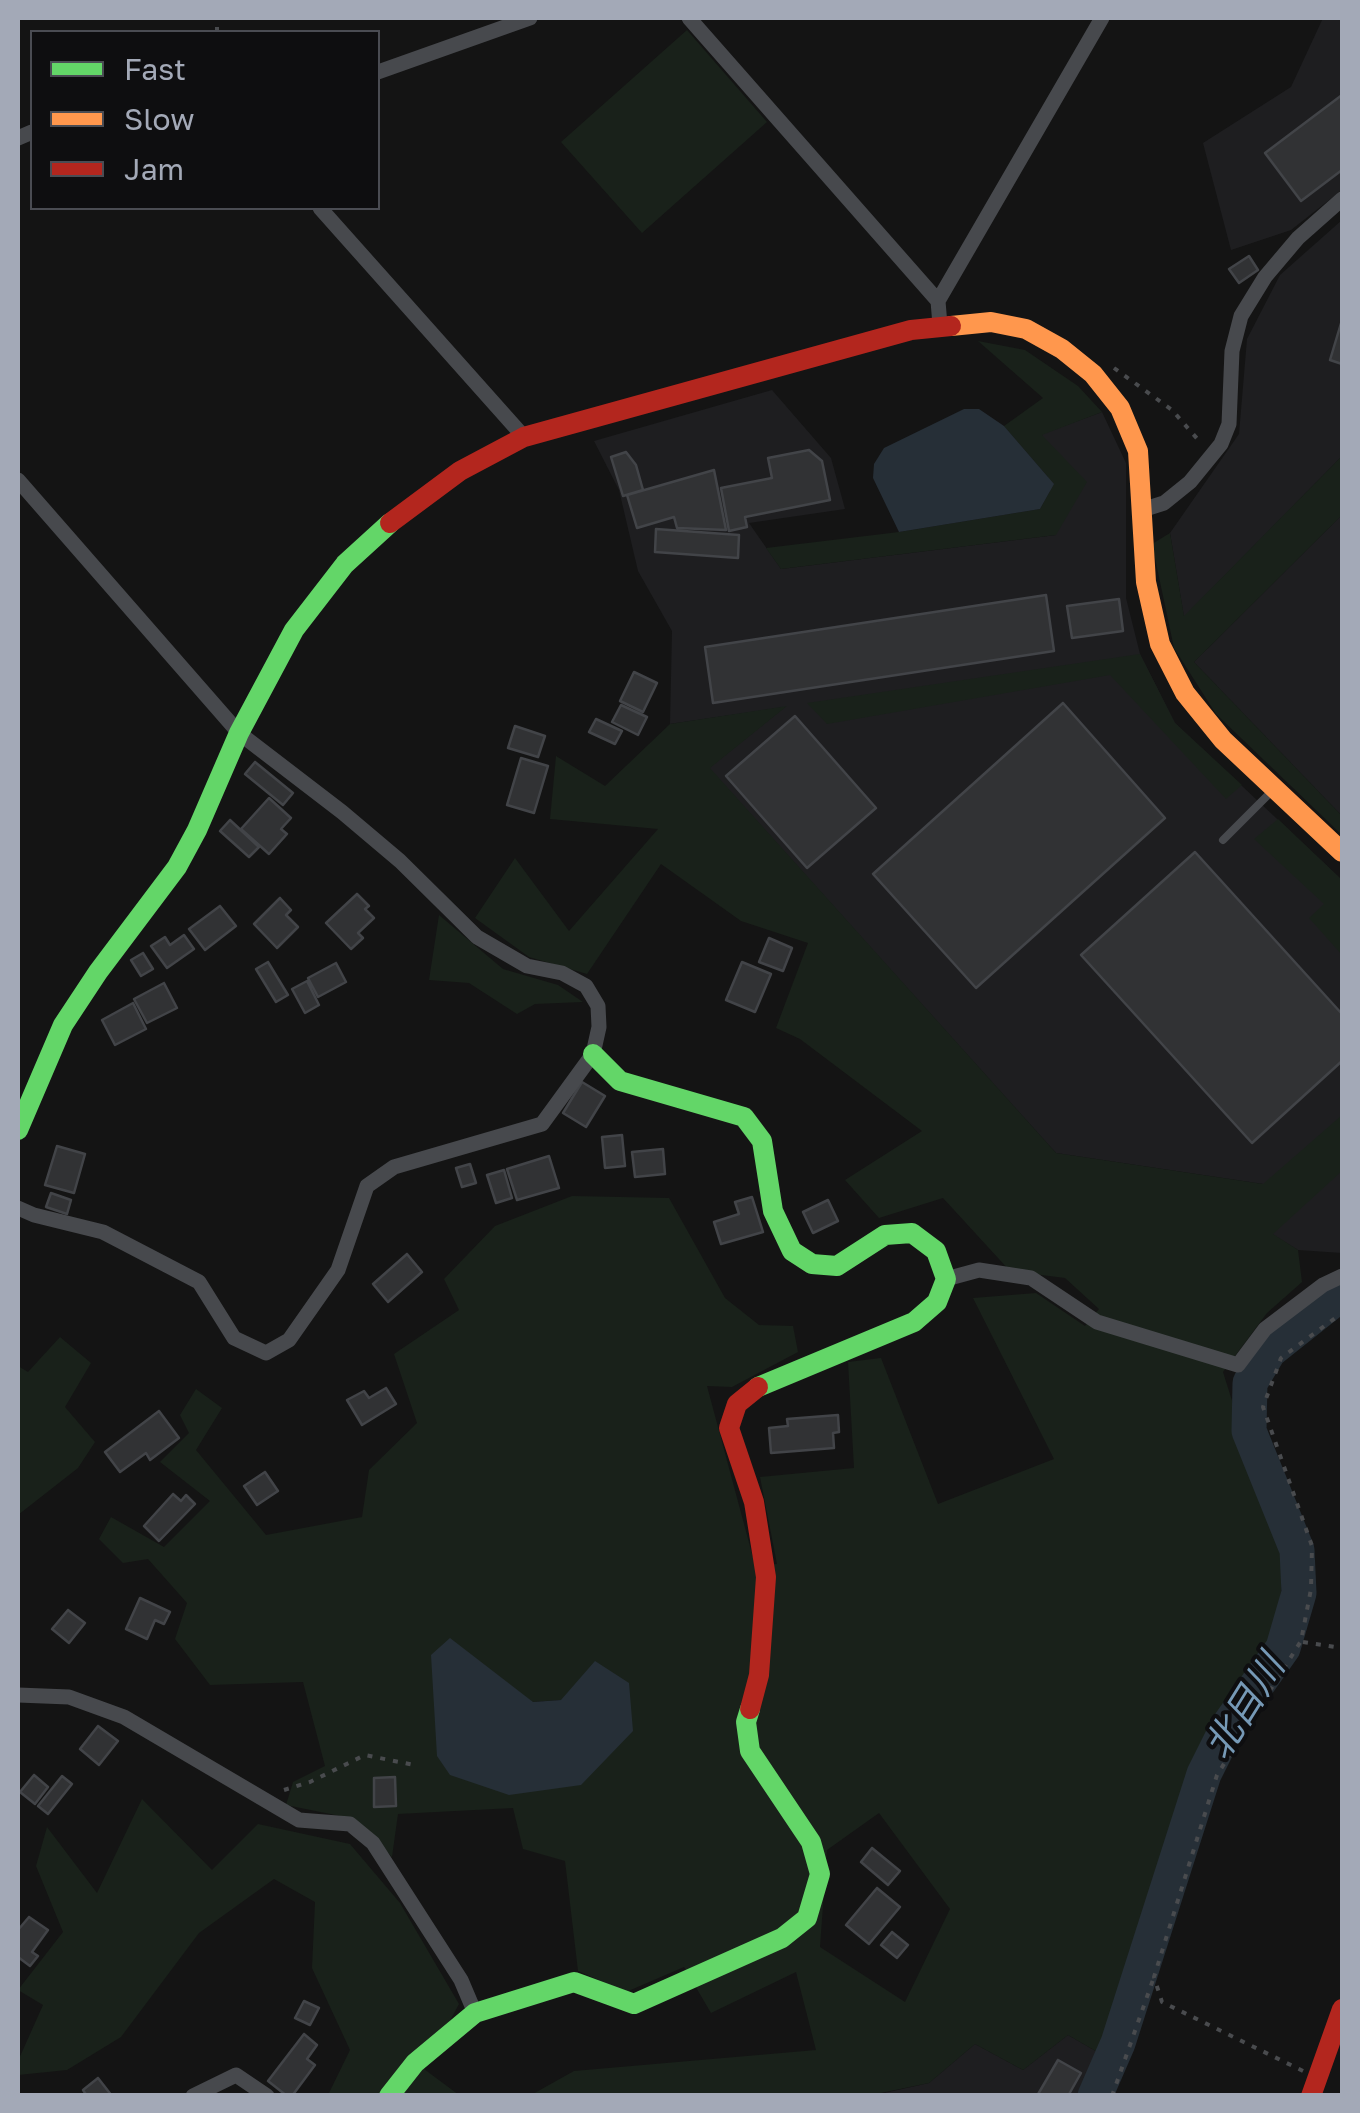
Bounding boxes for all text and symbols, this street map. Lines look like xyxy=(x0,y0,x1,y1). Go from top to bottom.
legend xyxy=(30,30,380,210)
text: Fast xyxy=(124,51,186,87)
text: Slow xyxy=(124,101,195,137)
text: Jam xyxy=(124,151,184,187)
water label: 北目川 xyxy=(1195,1647,1295,1767)

